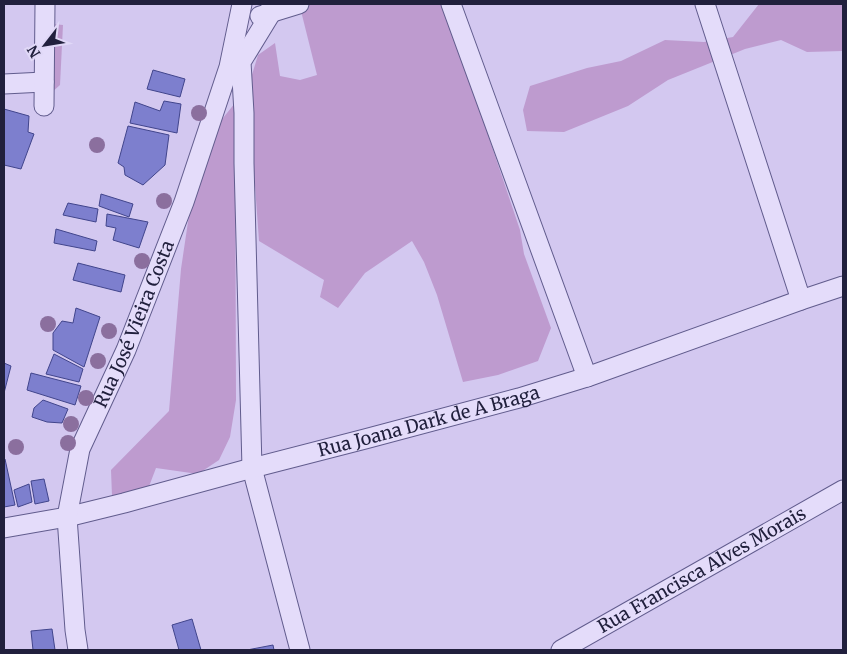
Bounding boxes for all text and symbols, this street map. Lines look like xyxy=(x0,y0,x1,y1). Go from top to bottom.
north arrow xyxy=(20,20,70,70)
text: N xyxy=(23,42,44,61)
street label: Rua José Vieira Costa xyxy=(89,237,179,411)
street label: Rua Joana Dark de A Braga xyxy=(315,380,542,462)
street label: Rua Francisca Alves Morais xyxy=(593,501,810,638)

